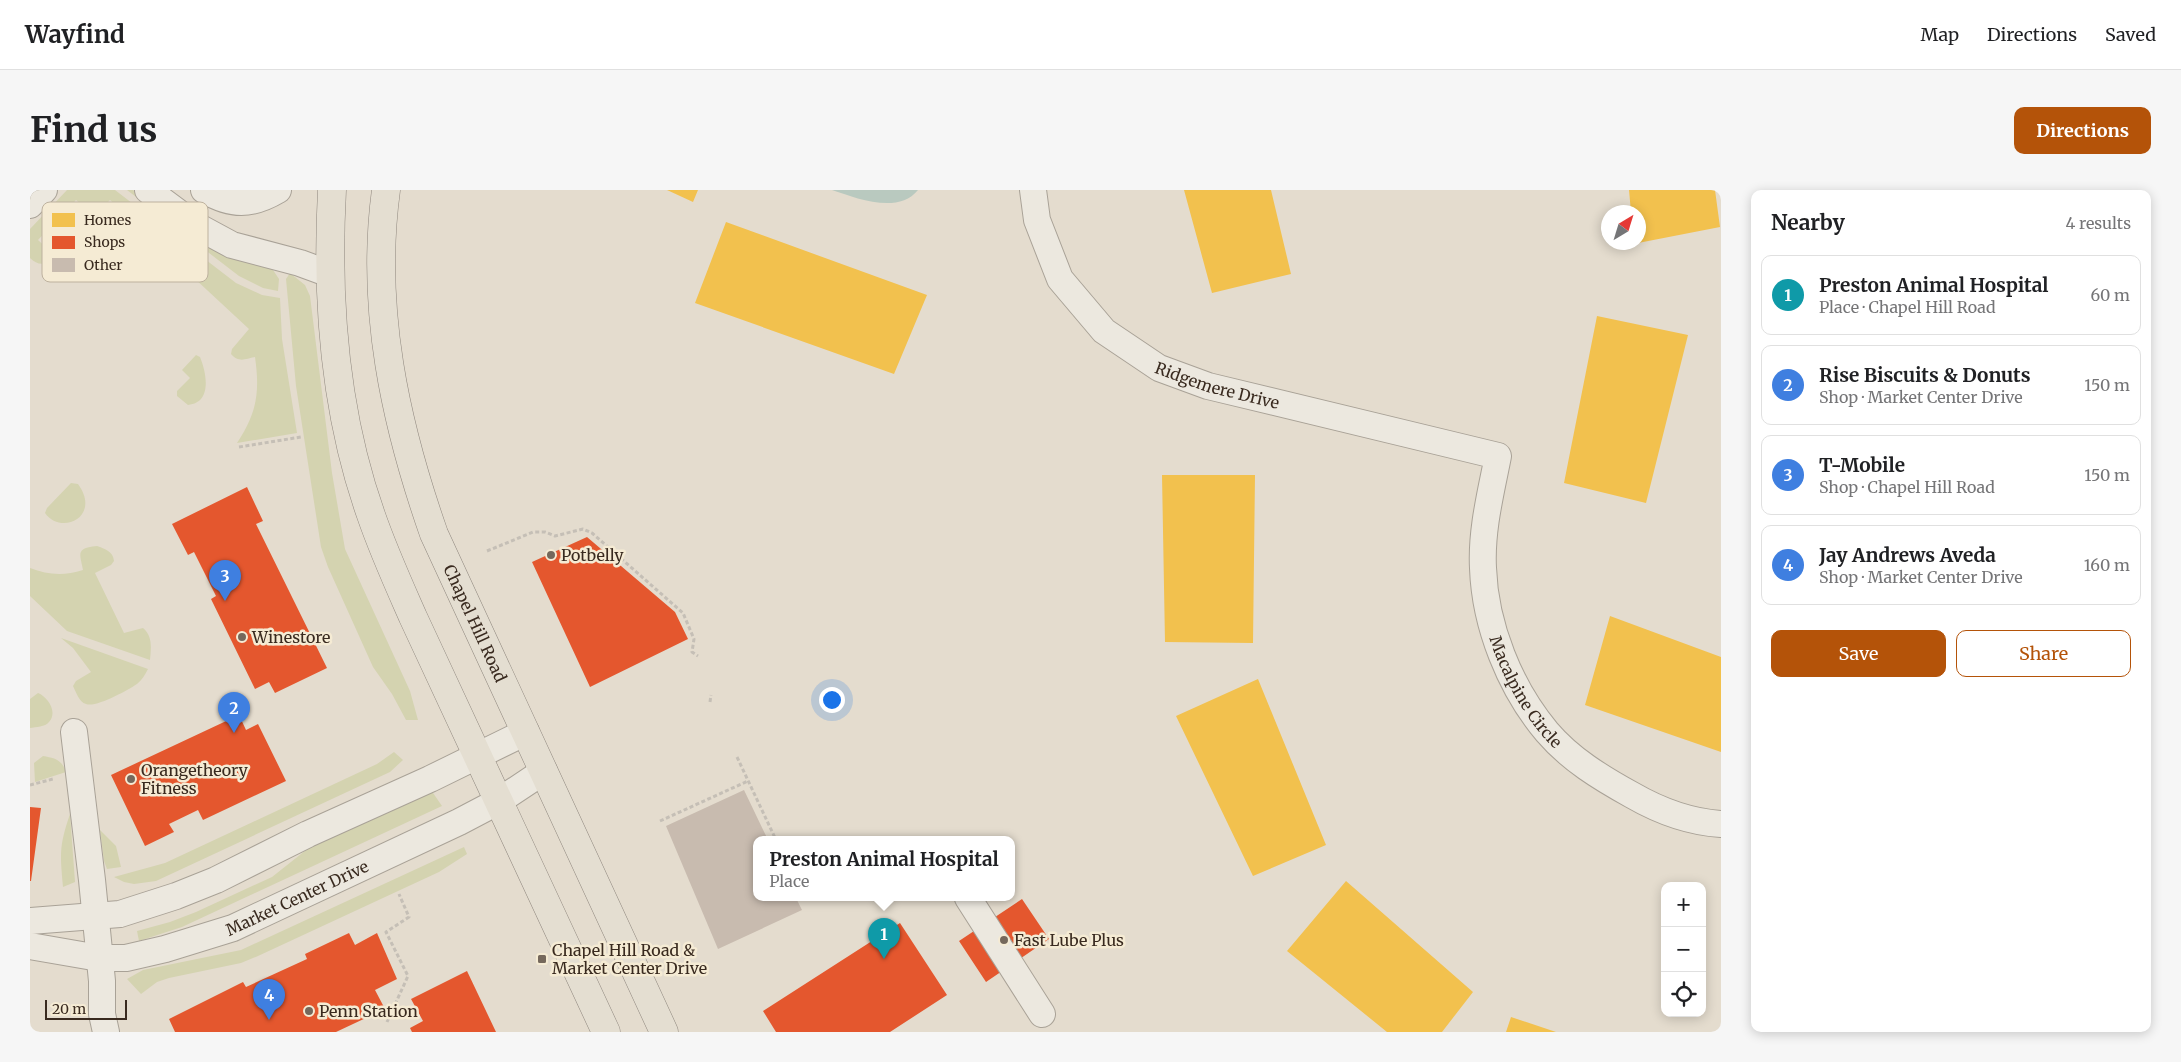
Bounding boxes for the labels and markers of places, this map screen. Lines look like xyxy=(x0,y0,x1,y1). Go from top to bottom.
place label: Potbelly xyxy=(561,545,624,565)
marker: Potbelly xyxy=(545,549,557,561)
pin: 3 xyxy=(209,560,241,601)
place label: Winestore xyxy=(251,627,330,647)
marker: Winestore xyxy=(236,631,248,643)
pin: 2 xyxy=(218,692,250,733)
place label: Orangetheory Fitness xyxy=(141,760,249,798)
marker: Orangetheory Fitness xyxy=(125,773,137,785)
pin: 1 xyxy=(868,918,900,959)
place label: Fast Lube Plus xyxy=(1014,930,1124,950)
marker: Fast Lube Plus xyxy=(998,934,1010,946)
place label: Chapel Hill Road & Market Center Drive xyxy=(552,940,707,978)
marker: Chapel Hill Road & Market Center Drive xyxy=(536,953,548,965)
pin: 4 xyxy=(253,979,285,1020)
place label: Penn Station xyxy=(319,1001,418,1021)
marker: Penn Station xyxy=(303,1005,315,1017)

